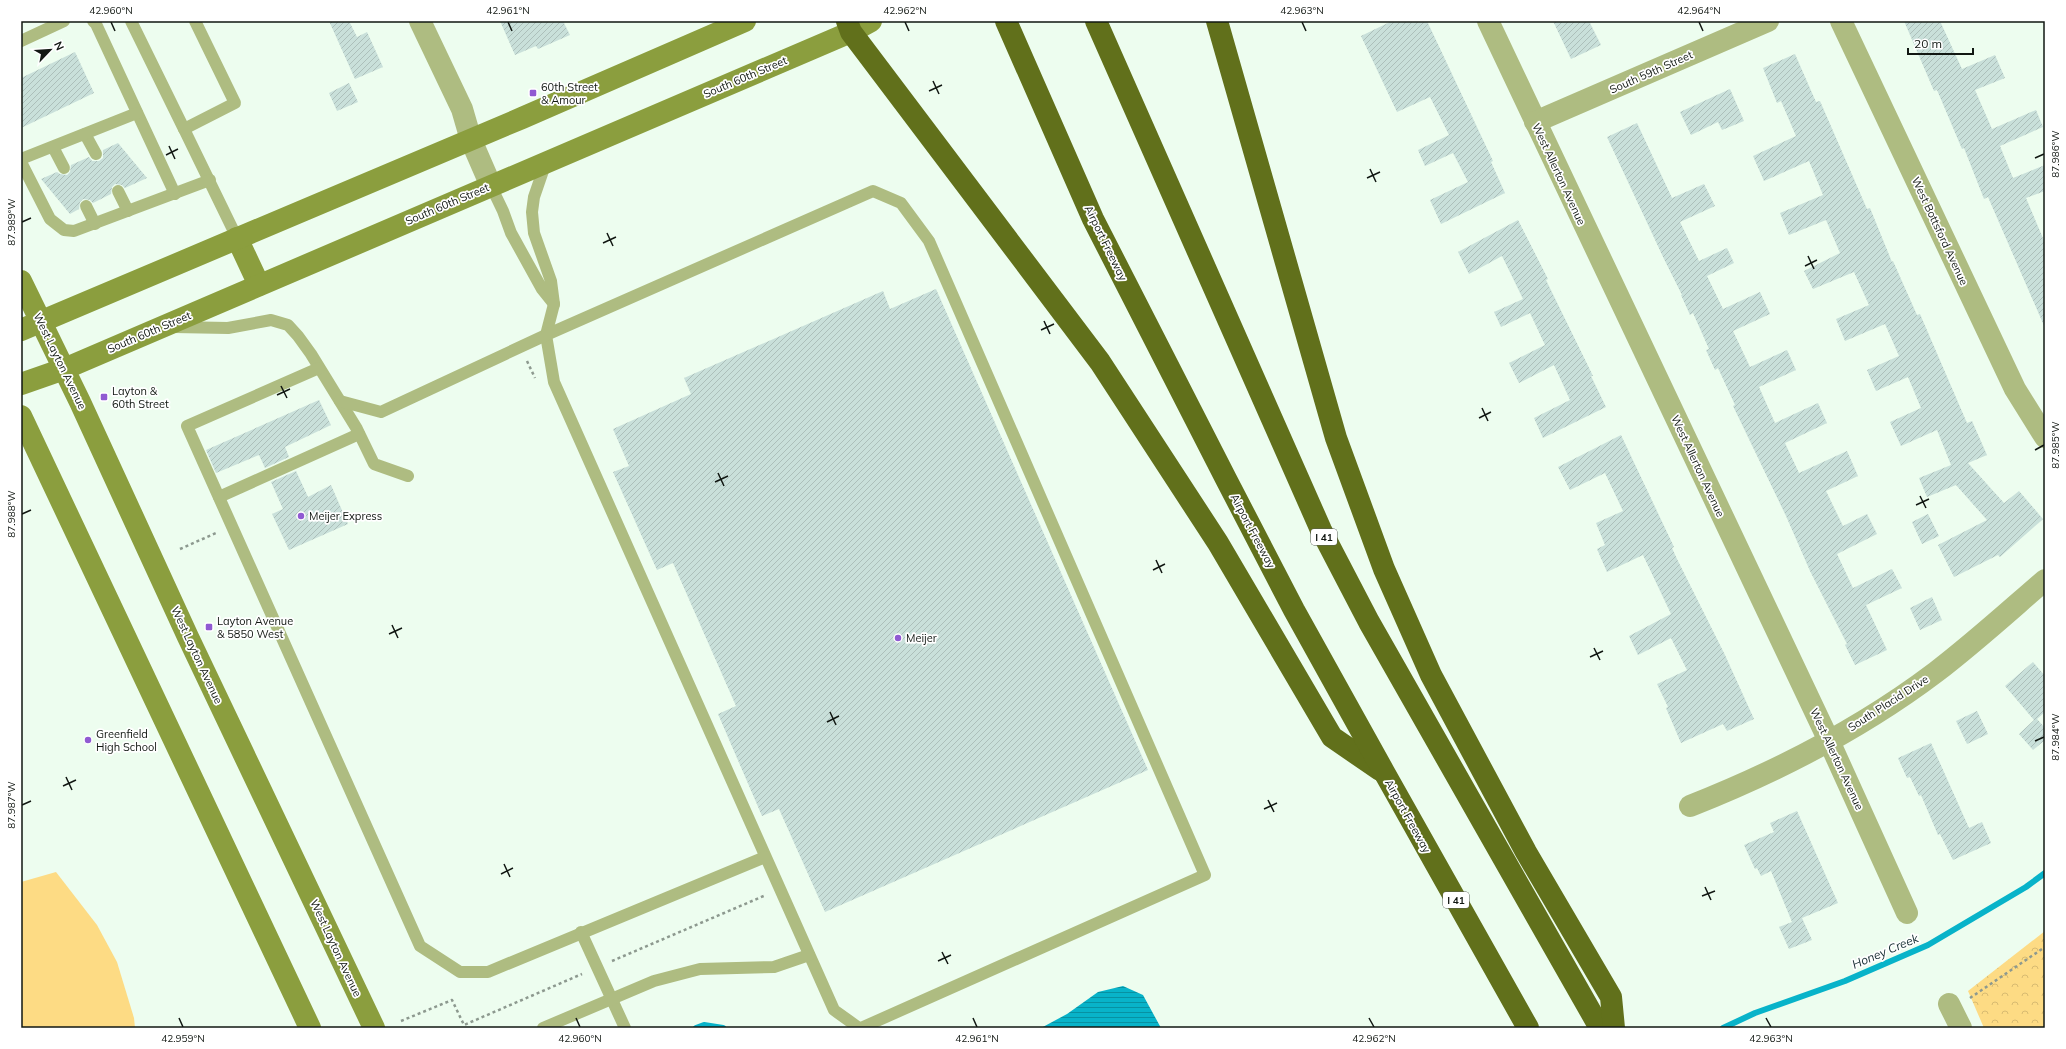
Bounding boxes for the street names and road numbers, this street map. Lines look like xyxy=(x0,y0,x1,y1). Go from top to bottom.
street label: South 59th Street xyxy=(1607,47,1695,97)
street label: South 60th Street xyxy=(701,53,789,101)
street label: West Allerton Avenue xyxy=(1529,121,1589,227)
street label: West Bottsford Avenue xyxy=(1909,175,1971,287)
street label: South 60th Street xyxy=(403,180,491,228)
street label: Airport Freeway xyxy=(1082,203,1130,283)
street label: South 60th Street xyxy=(105,308,193,356)
street label: West Layton Avenue xyxy=(30,310,90,412)
street label: West Allerton Avenue xyxy=(1668,413,1728,519)
street label: Airport Freeway xyxy=(1227,491,1279,571)
road number: I 41 xyxy=(1311,529,1337,545)
street label: West Layton Avenue xyxy=(168,604,226,706)
street label: South Placid Drive xyxy=(1845,672,1931,734)
street label: West Allerton Avenue xyxy=(1807,706,1867,812)
street label: Airport Freeway xyxy=(1382,777,1434,856)
road number: I 41 xyxy=(1443,892,1469,908)
street label: West Layton Avenue xyxy=(307,897,365,999)

